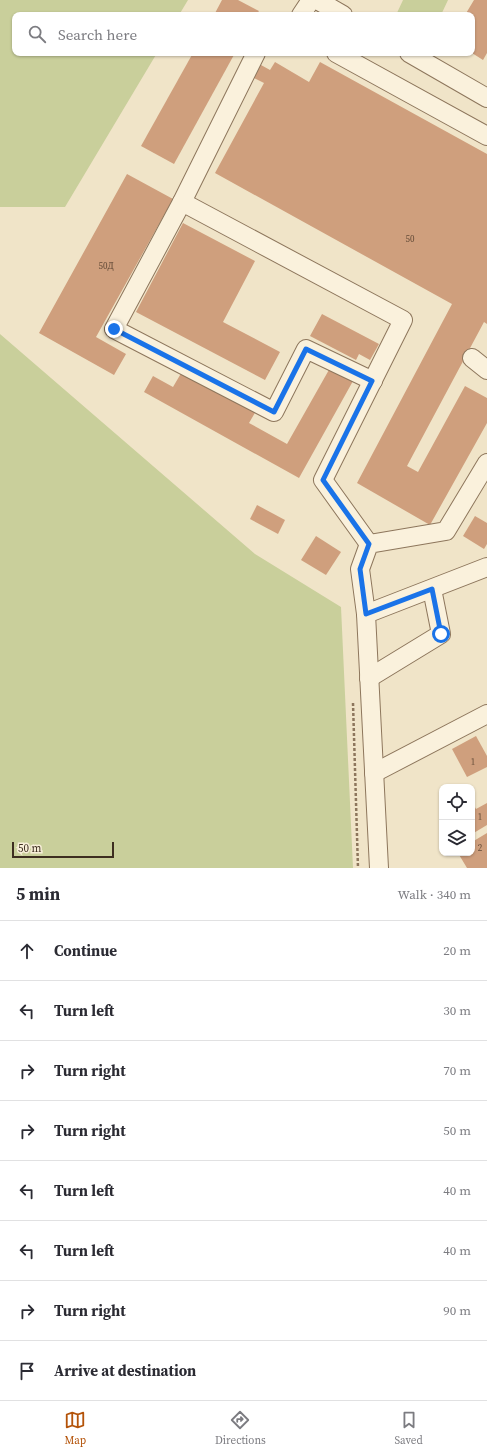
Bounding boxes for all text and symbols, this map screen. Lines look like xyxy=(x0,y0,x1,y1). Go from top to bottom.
search box xyxy=(12,12,475,56)
icon: search xyxy=(26,23,48,45)
text: Search here xyxy=(58,24,137,45)
house number: 50 xyxy=(405,233,415,245)
house number: 50Д xyxy=(98,260,114,272)
route end xyxy=(105,320,123,338)
route start xyxy=(432,625,450,643)
house number: 1 xyxy=(471,756,475,768)
map controls xyxy=(439,784,475,856)
button: locate xyxy=(439,784,475,820)
house number: 1 xyxy=(478,811,482,823)
button: layers xyxy=(439,820,475,856)
scale bar xyxy=(12,840,114,859)
text: 50 m xyxy=(18,841,41,856)
house number: 2 xyxy=(478,842,483,854)
text: 5 min xyxy=(16,882,60,906)
text: Walk · 340 m xyxy=(398,886,471,903)
icon: ahead xyxy=(16,940,38,962)
text: Continue xyxy=(54,940,117,961)
text: 20 m xyxy=(443,942,471,959)
icon: left xyxy=(16,1000,38,1022)
text: Turn left xyxy=(54,1000,114,1021)
text: 30 m xyxy=(443,1002,471,1019)
icon: right xyxy=(16,1060,38,1082)
text: Turn right xyxy=(54,1060,126,1081)
text: 70 m xyxy=(443,1062,471,1079)
icon: right xyxy=(16,1120,38,1142)
text: Turn right xyxy=(54,1120,126,1141)
text: 50 m xyxy=(443,1122,471,1139)
icon: left xyxy=(16,1180,38,1202)
text: Turn left xyxy=(54,1180,114,1201)
text: 40 m xyxy=(443,1182,471,1199)
icon: left xyxy=(16,1240,38,1262)
text: Turn left xyxy=(54,1240,114,1261)
text: 40 m xyxy=(443,1242,471,1259)
icon: right xyxy=(16,1300,38,1322)
text: Turn right xyxy=(54,1300,126,1321)
text: 90 m xyxy=(443,1302,471,1319)
icon: arrive xyxy=(16,1360,38,1382)
text: Arrive at destination xyxy=(54,1360,196,1381)
tab: Map xyxy=(64,1409,86,1448)
tab: Directions xyxy=(215,1409,266,1448)
tab: Saved xyxy=(394,1409,423,1448)

